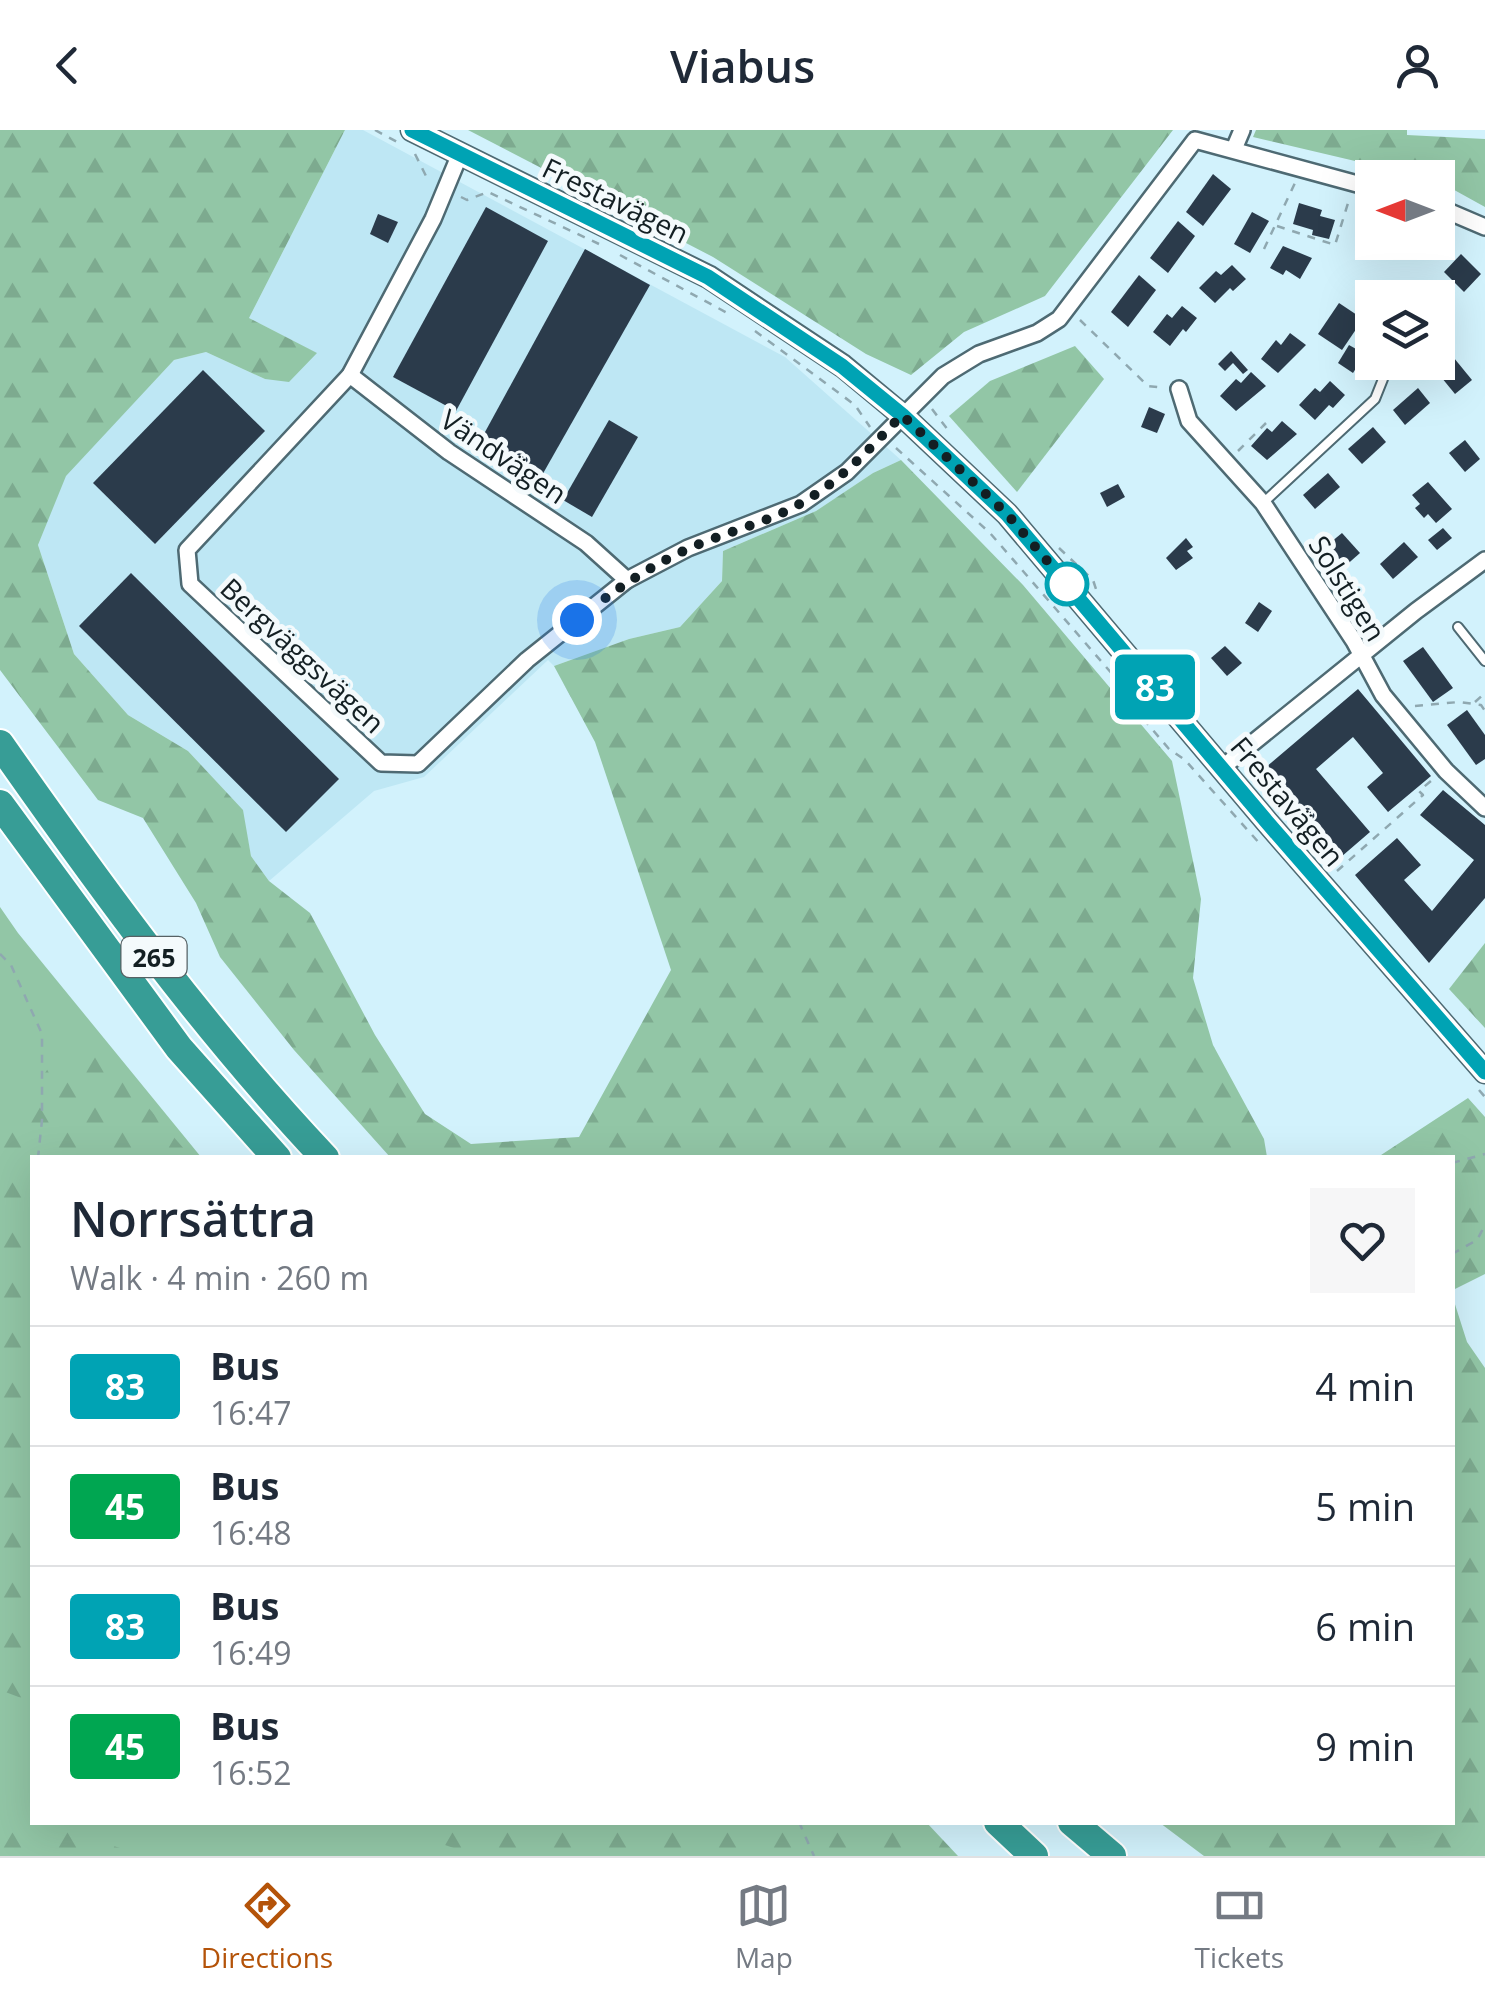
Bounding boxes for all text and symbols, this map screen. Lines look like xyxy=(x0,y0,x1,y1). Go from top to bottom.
text: Viabus xyxy=(670,35,815,96)
icon: back xyxy=(40,38,95,93)
icon: person xyxy=(1390,38,1445,93)
street label: Frestavägen xyxy=(537,148,695,252)
north arrow xyxy=(1355,160,1455,260)
map controls xyxy=(1355,160,1455,380)
button: layers xyxy=(1355,280,1455,380)
street label: Vändvägen xyxy=(434,400,574,512)
street label: Solstigen xyxy=(1301,528,1395,648)
unlabelled marker xyxy=(1046,563,1088,605)
street label: Bergväggsvägen xyxy=(213,569,393,741)
your location xyxy=(552,595,602,645)
line badge: 83 xyxy=(1110,654,1200,720)
text: 83 xyxy=(1135,664,1175,711)
street label: Frestavägen xyxy=(1223,728,1353,874)
road number: 265 xyxy=(122,937,186,977)
text: Norrsättra xyxy=(70,1186,316,1251)
button: heart xyxy=(1310,1188,1415,1293)
text: Walk · 4 min · 260 m xyxy=(70,1256,369,1299)
text: Bus xyxy=(210,1339,279,1391)
text: 4 min xyxy=(1315,1360,1415,1412)
text: 83 xyxy=(105,1363,145,1410)
text: 16:47 xyxy=(210,1391,292,1434)
text: Bus xyxy=(210,1459,279,1511)
text: 5 min xyxy=(1315,1480,1415,1532)
text: 45 xyxy=(105,1483,145,1530)
text: 16:48 xyxy=(210,1511,292,1554)
text: Bus xyxy=(210,1579,279,1631)
text: 6 min xyxy=(1315,1600,1415,1652)
text: 83 xyxy=(105,1603,145,1650)
text: 16:49 xyxy=(210,1631,292,1674)
text: Bus xyxy=(210,1699,279,1751)
text: 9 min xyxy=(1315,1720,1415,1772)
text: 45 xyxy=(105,1723,145,1770)
text: 16:52 xyxy=(210,1751,292,1794)
tab: Directions xyxy=(201,1878,333,1976)
tab: Map xyxy=(735,1878,793,1976)
tab: Tickets xyxy=(1194,1878,1284,1976)

